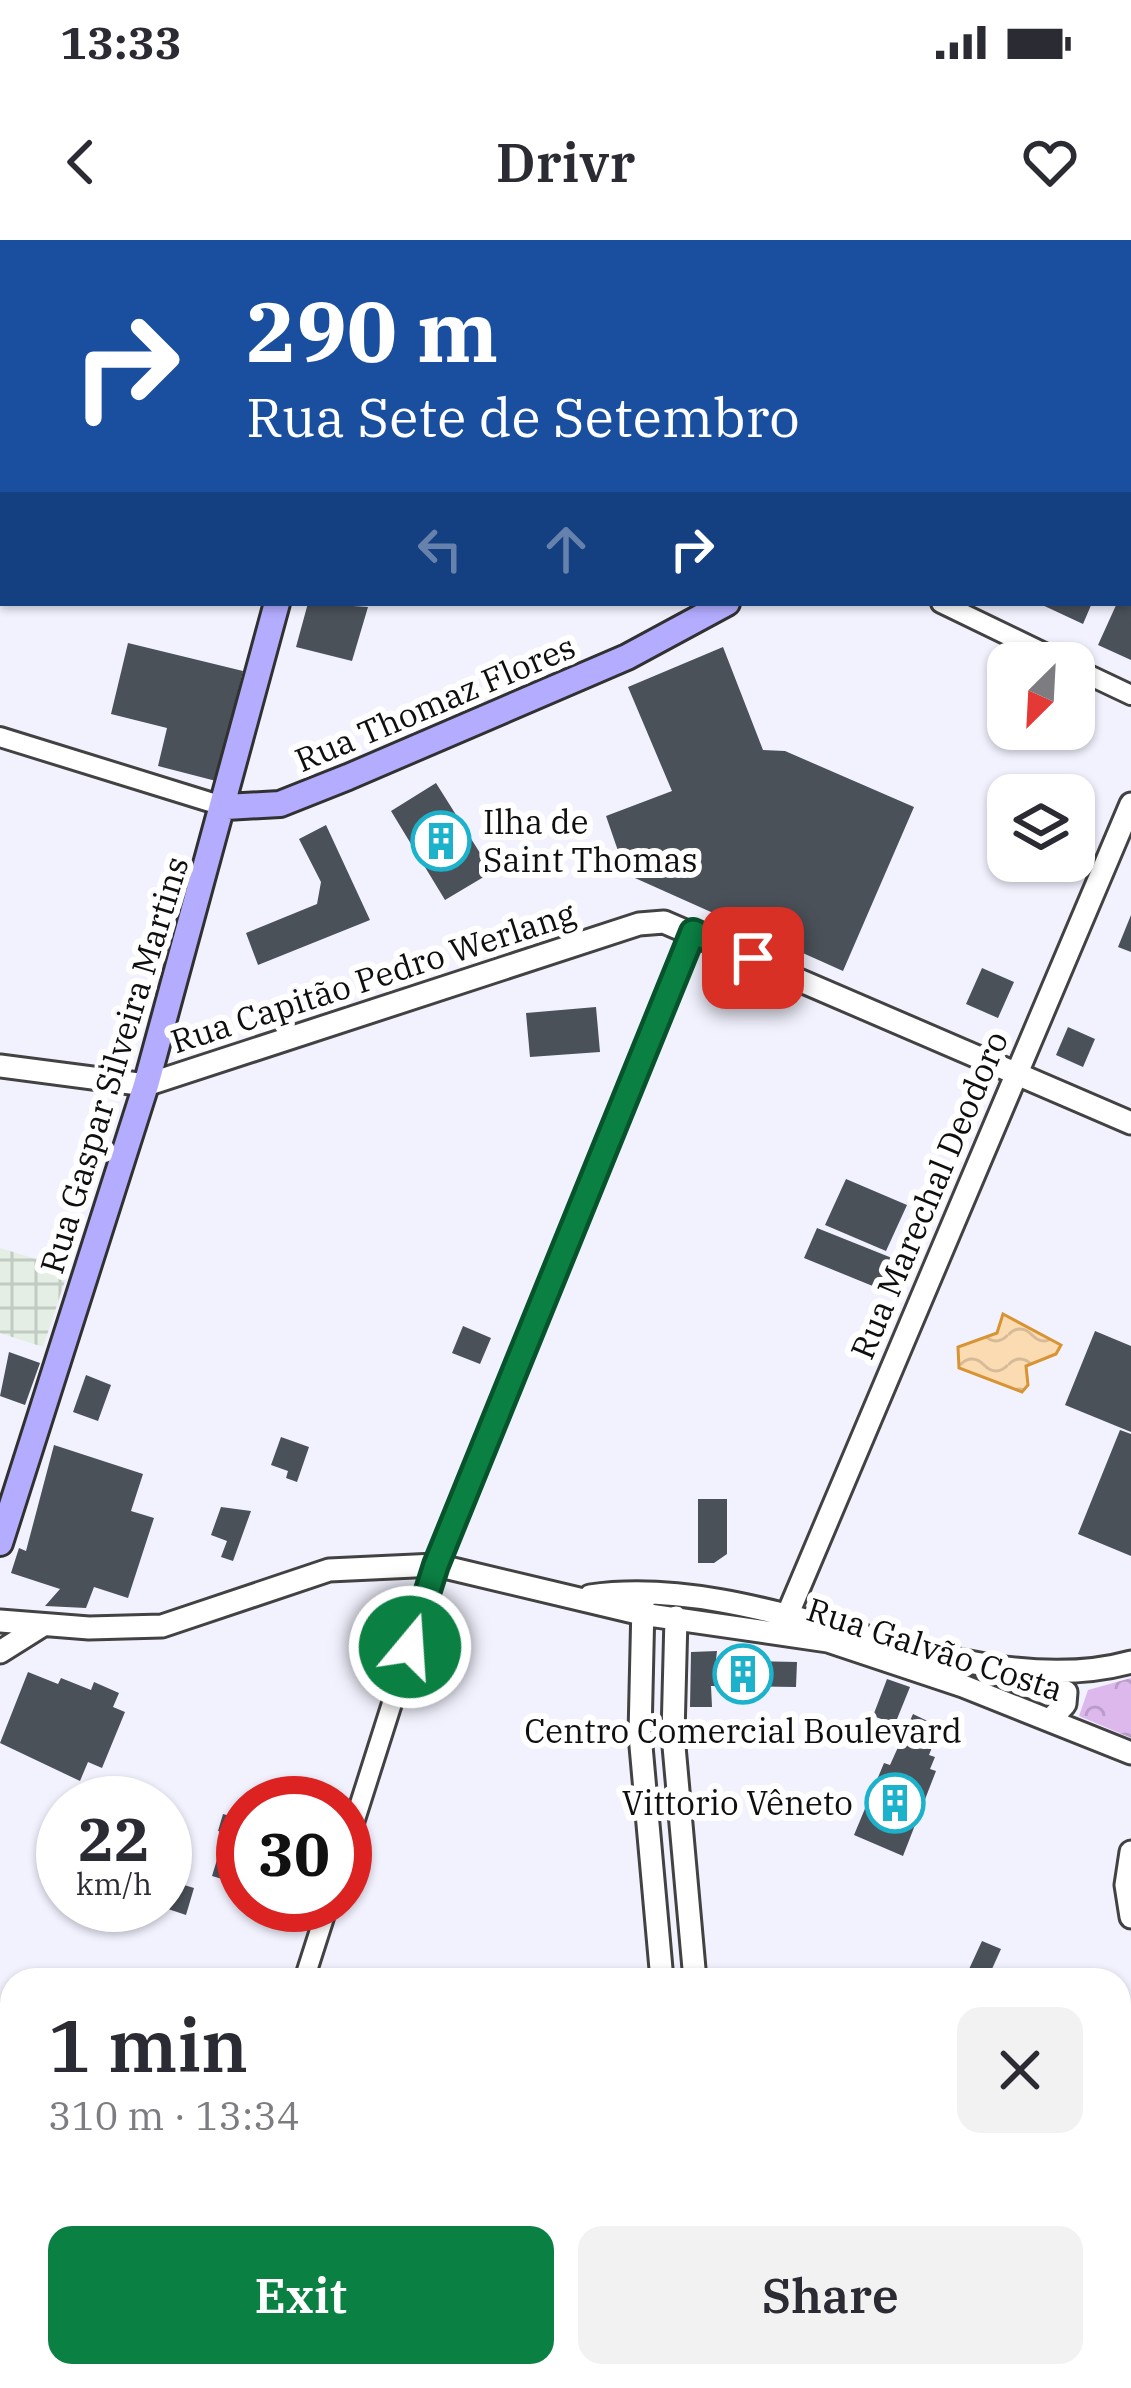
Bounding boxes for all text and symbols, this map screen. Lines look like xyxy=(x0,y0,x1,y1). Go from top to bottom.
text: 13:33 xyxy=(60,13,182,71)
text: Drivr xyxy=(496,127,635,197)
icon: back xyxy=(48,129,114,195)
icon: heart xyxy=(1017,129,1083,195)
text: 290 m xyxy=(246,276,498,385)
icon: right xyxy=(48,288,204,444)
text: Rua Sete de Setembro xyxy=(246,382,800,452)
icon: left xyxy=(407,516,473,582)
icon: ahead xyxy=(533,516,599,582)
icon: right xyxy=(659,516,725,582)
street label: Rua Thomaz Flores xyxy=(288,624,581,781)
north arrow xyxy=(987,642,1095,750)
map controls xyxy=(987,642,1095,882)
button: layers xyxy=(987,774,1095,882)
place label: Ilha de Saint Thomas xyxy=(483,800,698,881)
building icon: Ilha de Saint Thomas xyxy=(410,810,472,872)
street label: Rua Gaspar Silveira Martins xyxy=(30,851,197,1278)
street label: Rua Capitão Pedro Werlang xyxy=(165,891,580,1062)
pin xyxy=(702,907,804,1009)
icon: arrive xyxy=(720,925,786,991)
street label: Rua Marechal Deodoro xyxy=(840,1024,1017,1365)
position arrow xyxy=(347,1584,473,1710)
street label: Rua Galvão Costa xyxy=(802,1587,1069,1710)
building icon: Centro Comercial Boulevard xyxy=(712,1643,774,1705)
place label: Centro Comercial Boulevard xyxy=(524,1709,962,1752)
building icon: Vittorio Vêneto xyxy=(864,1772,926,1834)
speed limit sign: 30 xyxy=(216,1776,372,1932)
place label: Vittorio Vêneto xyxy=(622,1781,853,1824)
text: 22 xyxy=(78,1799,150,1878)
text: km/h xyxy=(76,1864,152,1903)
text: 1 min xyxy=(48,1998,248,2092)
button: close xyxy=(957,2007,1083,2133)
text: 310 m · 13:34 xyxy=(48,2090,300,2141)
button: Exit xyxy=(48,2226,554,2364)
button: Share xyxy=(578,2226,1083,2364)

